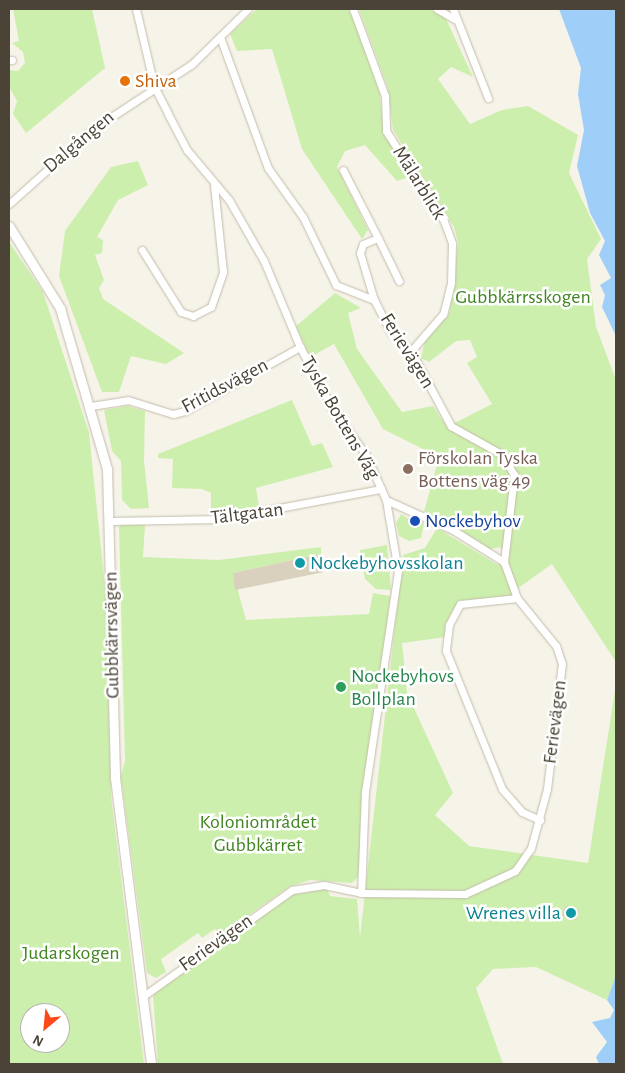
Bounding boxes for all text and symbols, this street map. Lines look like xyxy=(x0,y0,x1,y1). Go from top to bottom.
place label: Shiva xyxy=(135,69,177,93)
marker: Shiva xyxy=(119,75,131,87)
street label: Dalgången xyxy=(39,105,119,179)
street label: Mälarblick xyxy=(387,142,451,224)
park label: Gubbkärrsskogen xyxy=(455,285,591,309)
street label: Ferievägen xyxy=(374,309,440,393)
street label: Tyska Bottens Väg xyxy=(295,352,385,484)
street label: Fritidsvägen xyxy=(177,353,273,419)
place label: Förskolan Tyska Bottens väg 49 xyxy=(418,446,538,493)
marker: Förskolan Tyska Bottens väg 49 xyxy=(402,463,414,475)
street label: Tältgatan xyxy=(209,498,285,530)
place label: Nockebyhov xyxy=(425,509,521,533)
marker: Nockebyhov xyxy=(409,515,421,527)
place label: Nockebyhovsskolan xyxy=(310,551,463,575)
marker: Nockebyhovsskolan xyxy=(294,557,306,569)
street label: Gubbkärrsvägen xyxy=(99,571,125,699)
place label: Nockebyhovs Bollplan xyxy=(351,664,454,711)
street label: Ferievägen xyxy=(538,679,572,765)
marker: Nockebyhovs Bollplan xyxy=(335,681,347,693)
park label: Koloniområdet Gubbkärret xyxy=(200,811,316,858)
place label: Wrenes villa xyxy=(466,901,561,925)
marker: Wrenes villa xyxy=(565,907,577,919)
street label: Ferievägen xyxy=(175,909,257,977)
park label: Judarskogen xyxy=(22,941,120,965)
north arrow xyxy=(20,1003,70,1053)
text: N xyxy=(31,1032,46,1049)

